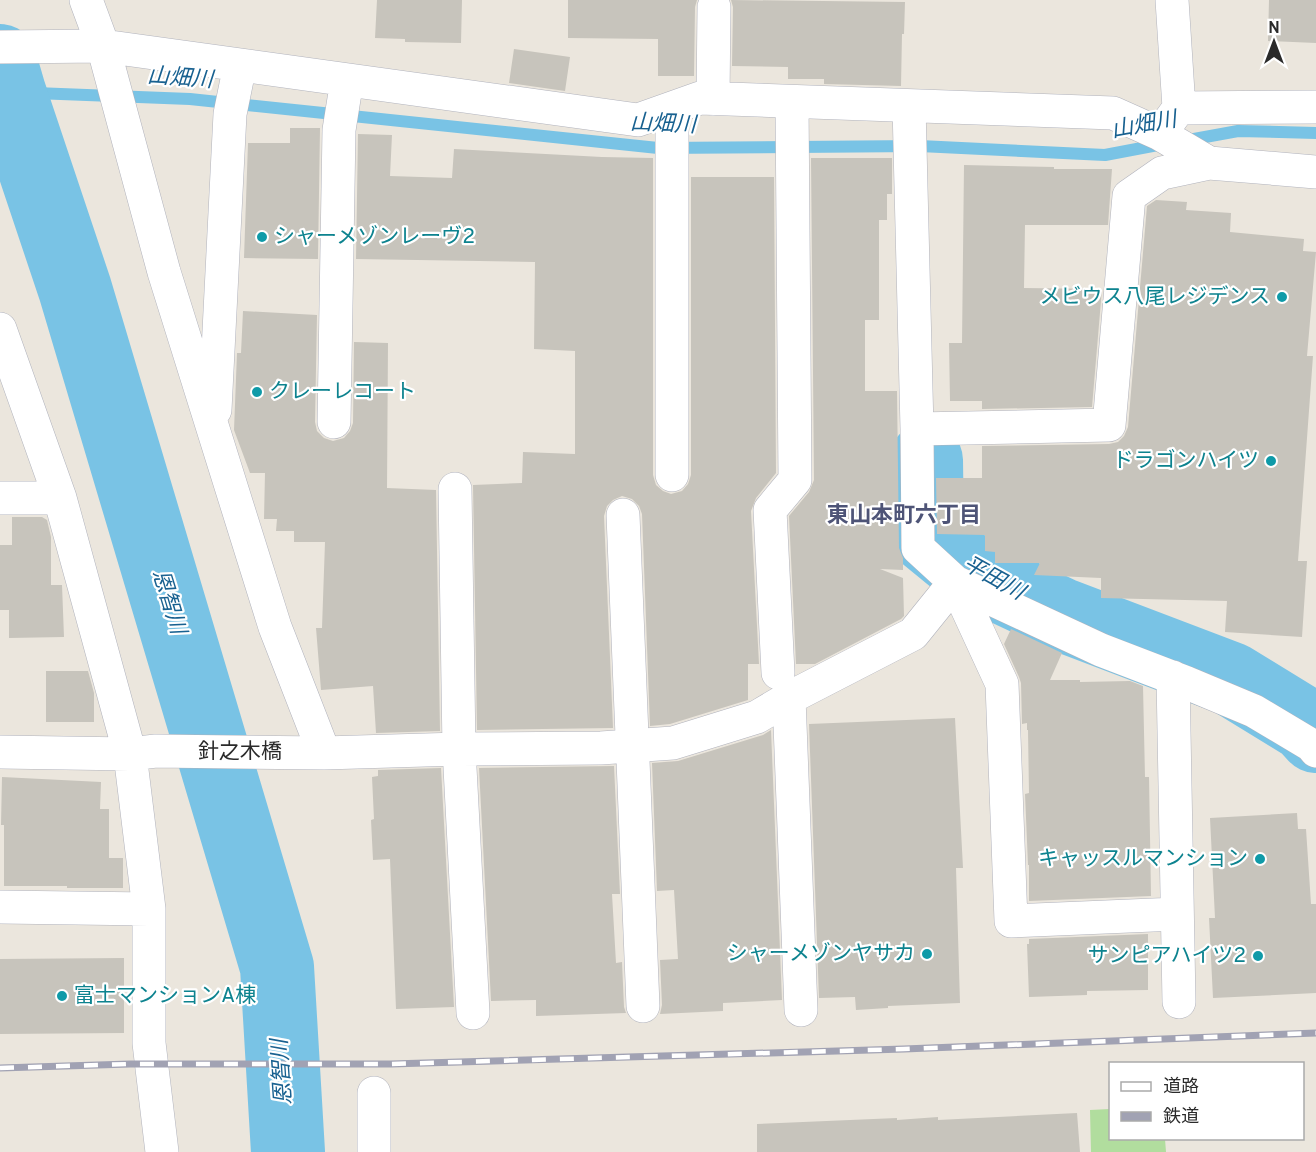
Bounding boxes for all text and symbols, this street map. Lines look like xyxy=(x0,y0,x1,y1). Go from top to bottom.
north arrow xyxy=(1244,12,1304,72)
text: N xyxy=(1268,19,1280,39)
water label: 山畑川 xyxy=(146,63,216,95)
water label: 山畑川 xyxy=(1109,107,1181,145)
water label: 山畑川 xyxy=(630,110,698,140)
place label: シャーメゾンレーヴ2 xyxy=(274,224,475,251)
marker: シャーメゾンレーヴ2 xyxy=(255,230,269,244)
place label: メビウス八尾レジデンス xyxy=(1039,284,1270,311)
marker: メビウス八尾レジデンス xyxy=(1275,290,1289,304)
place label: クレーレコート xyxy=(269,379,416,406)
marker: クレーレコート xyxy=(250,385,264,399)
place label: ドラゴンハイツ xyxy=(1112,448,1259,475)
marker: ドラゴンハイツ xyxy=(1264,454,1278,468)
district label: 東山本町六丁目 xyxy=(827,503,981,530)
water label: 平田川 xyxy=(958,551,1030,608)
water label: 恩智川 xyxy=(145,566,191,639)
street label: 針之木橋 xyxy=(198,739,282,766)
place label: キャッスルマンション xyxy=(1038,846,1248,873)
marker: キャッスルマンション xyxy=(1253,852,1267,866)
place label: シャーメゾンヤサカ xyxy=(727,941,915,968)
place label: サンピアハイツ2 xyxy=(1087,943,1246,970)
marker: シャーメゾンヤサカ xyxy=(920,947,934,961)
marker: サンピアハイツ2 xyxy=(1251,949,1265,963)
place label: 富士マンションA棟 xyxy=(74,983,256,1010)
marker: 富士マンションA棟 xyxy=(55,989,69,1003)
water label: 恩智川 xyxy=(267,1036,299,1106)
legend xyxy=(1109,1062,1304,1140)
text: 道路 xyxy=(1163,1076,1199,1099)
text: 鉄道 xyxy=(1163,1106,1199,1129)

